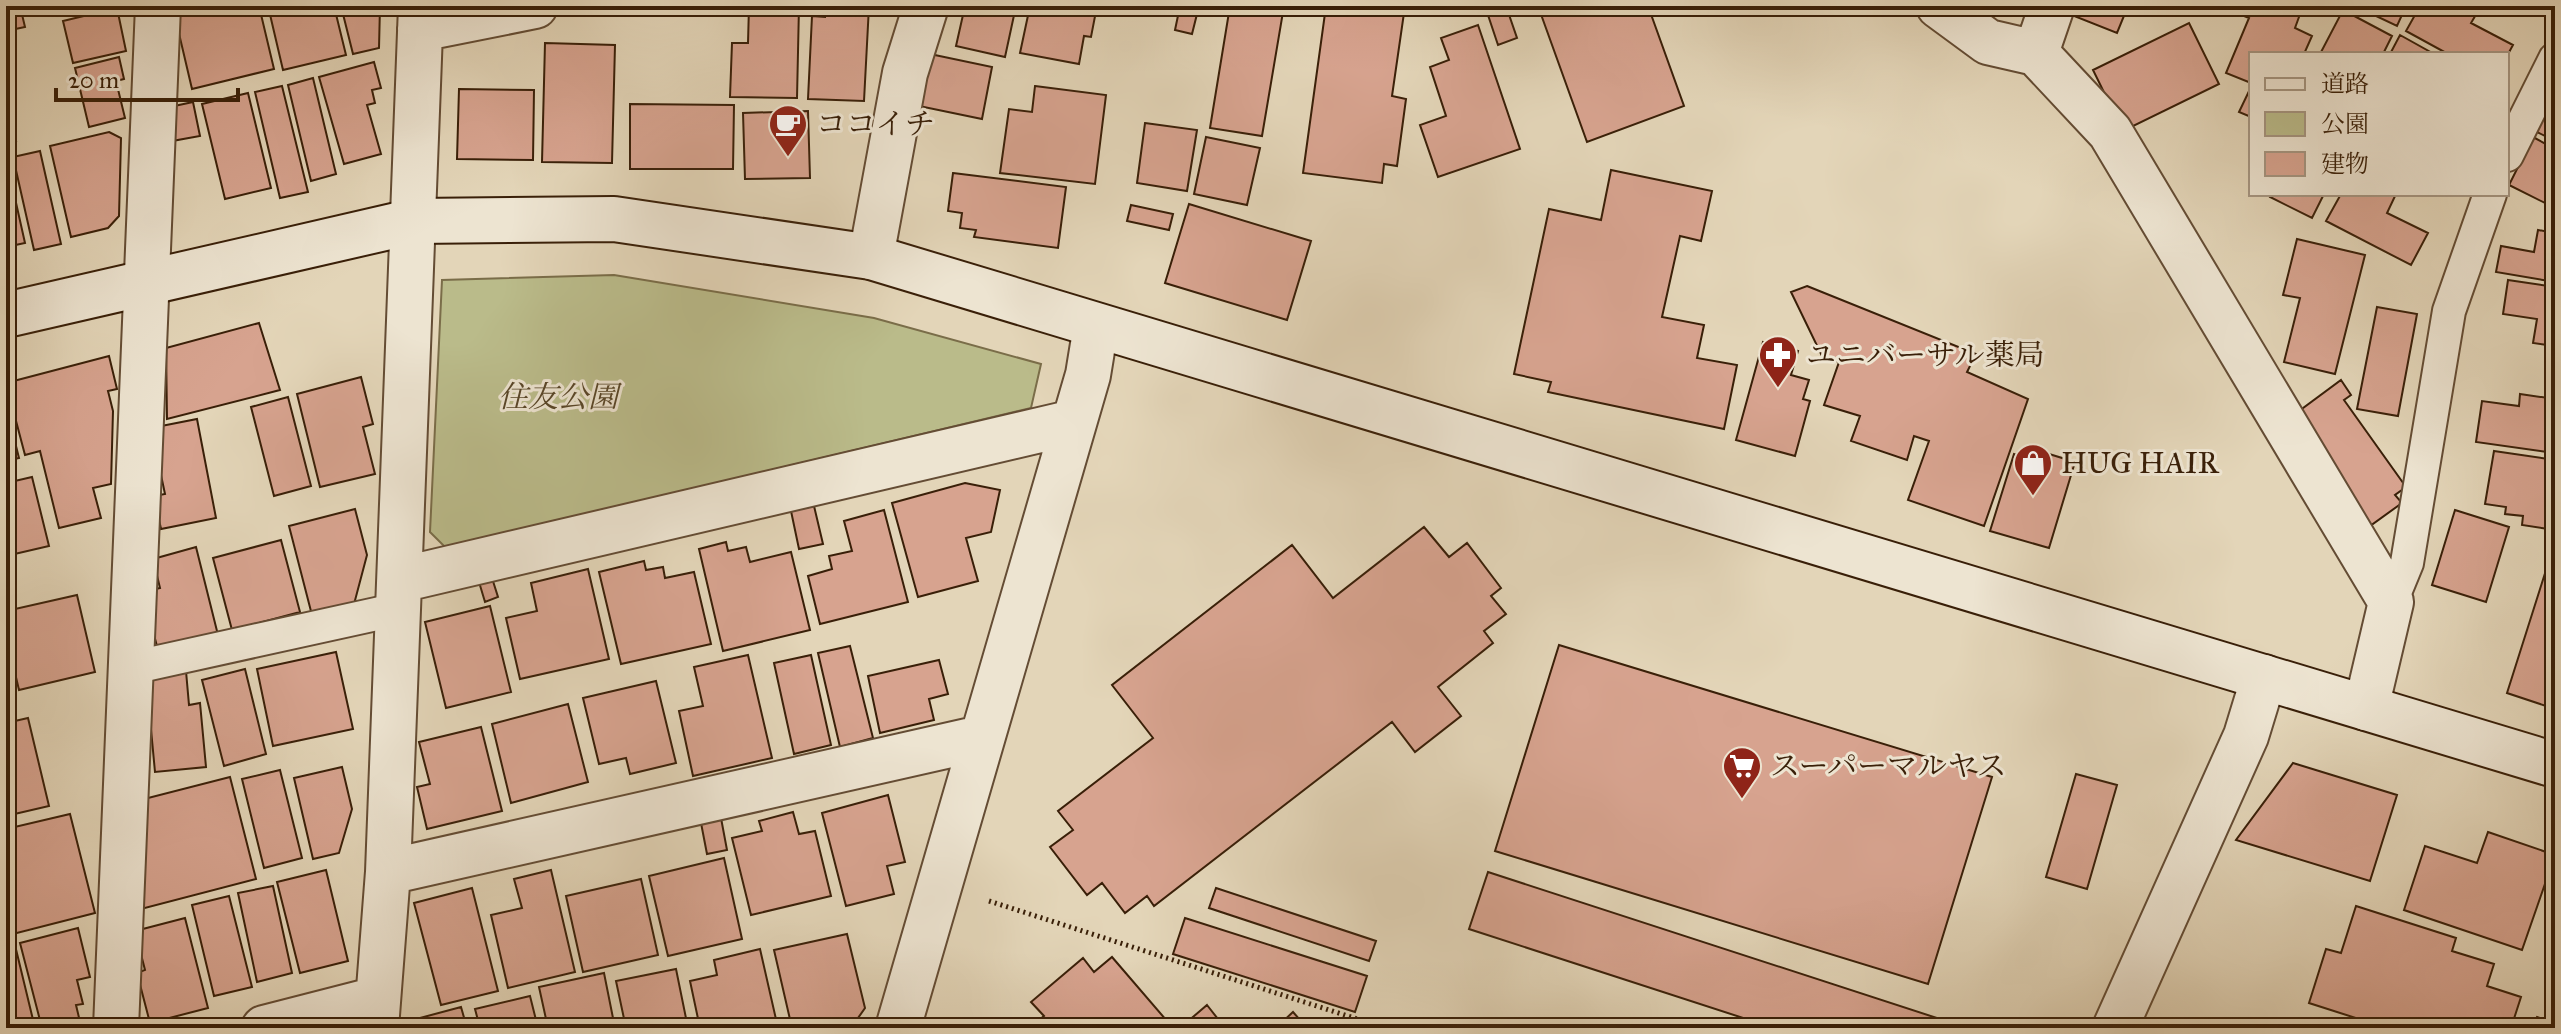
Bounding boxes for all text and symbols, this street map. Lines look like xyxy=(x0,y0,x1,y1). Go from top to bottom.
scale bar xyxy=(56,52,238,102)
legend xyxy=(2249,52,2509,196)
text: 20 m xyxy=(68,65,119,95)
text: 道路 xyxy=(2321,69,2369,99)
cafe icon: ココイチ xyxy=(767,103,809,158)
place label: ココイチ xyxy=(816,106,935,142)
text: 公園 xyxy=(2321,109,2369,139)
text: 建物 xyxy=(2321,149,2369,179)
pharmacy icon: ユニバーサル薬局 xyxy=(1757,334,1799,389)
place label: ユニバーサル薬局 xyxy=(1806,337,2045,373)
park label: 住友公園 xyxy=(498,379,623,415)
shop icon: HUG HAIR xyxy=(2012,442,2054,497)
place label: HUG HAIR xyxy=(2061,445,2220,481)
supermarket icon: スーパーマルヤス xyxy=(1721,745,1763,800)
place label: スーパーマルヤス xyxy=(1770,748,2006,784)

